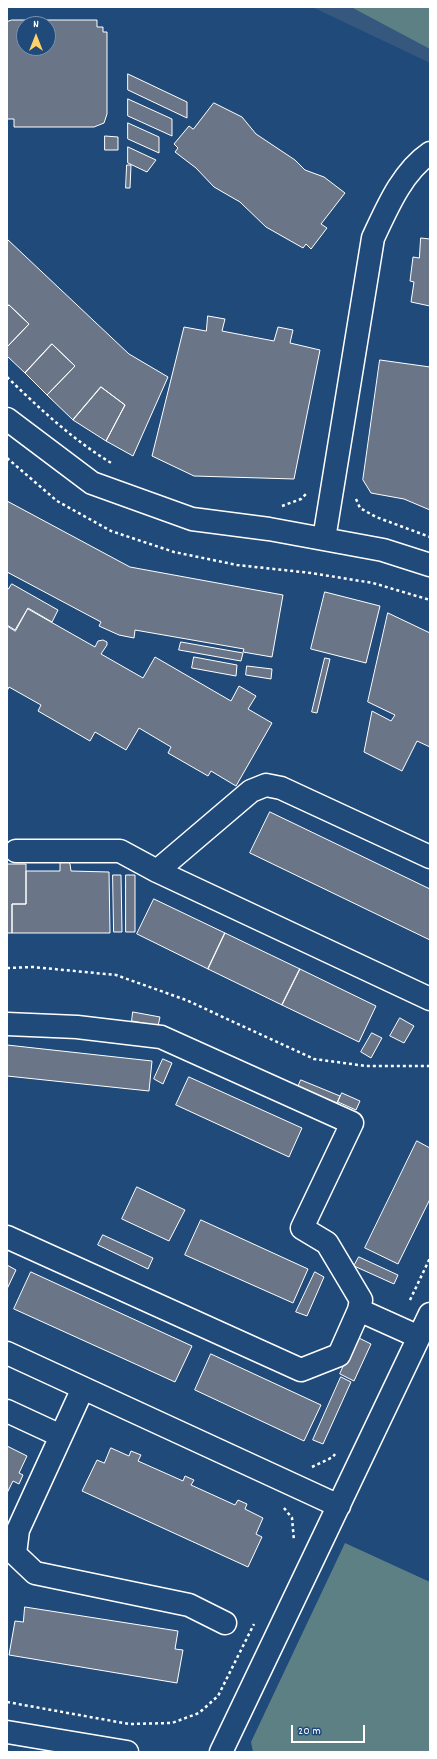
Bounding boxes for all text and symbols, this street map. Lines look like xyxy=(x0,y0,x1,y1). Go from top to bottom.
north arrow xyxy=(16,16,56,56)
text: N xyxy=(33,17,39,33)
scale bar xyxy=(293,1717,367,1743)
text: 20 m xyxy=(298,1723,321,1740)

